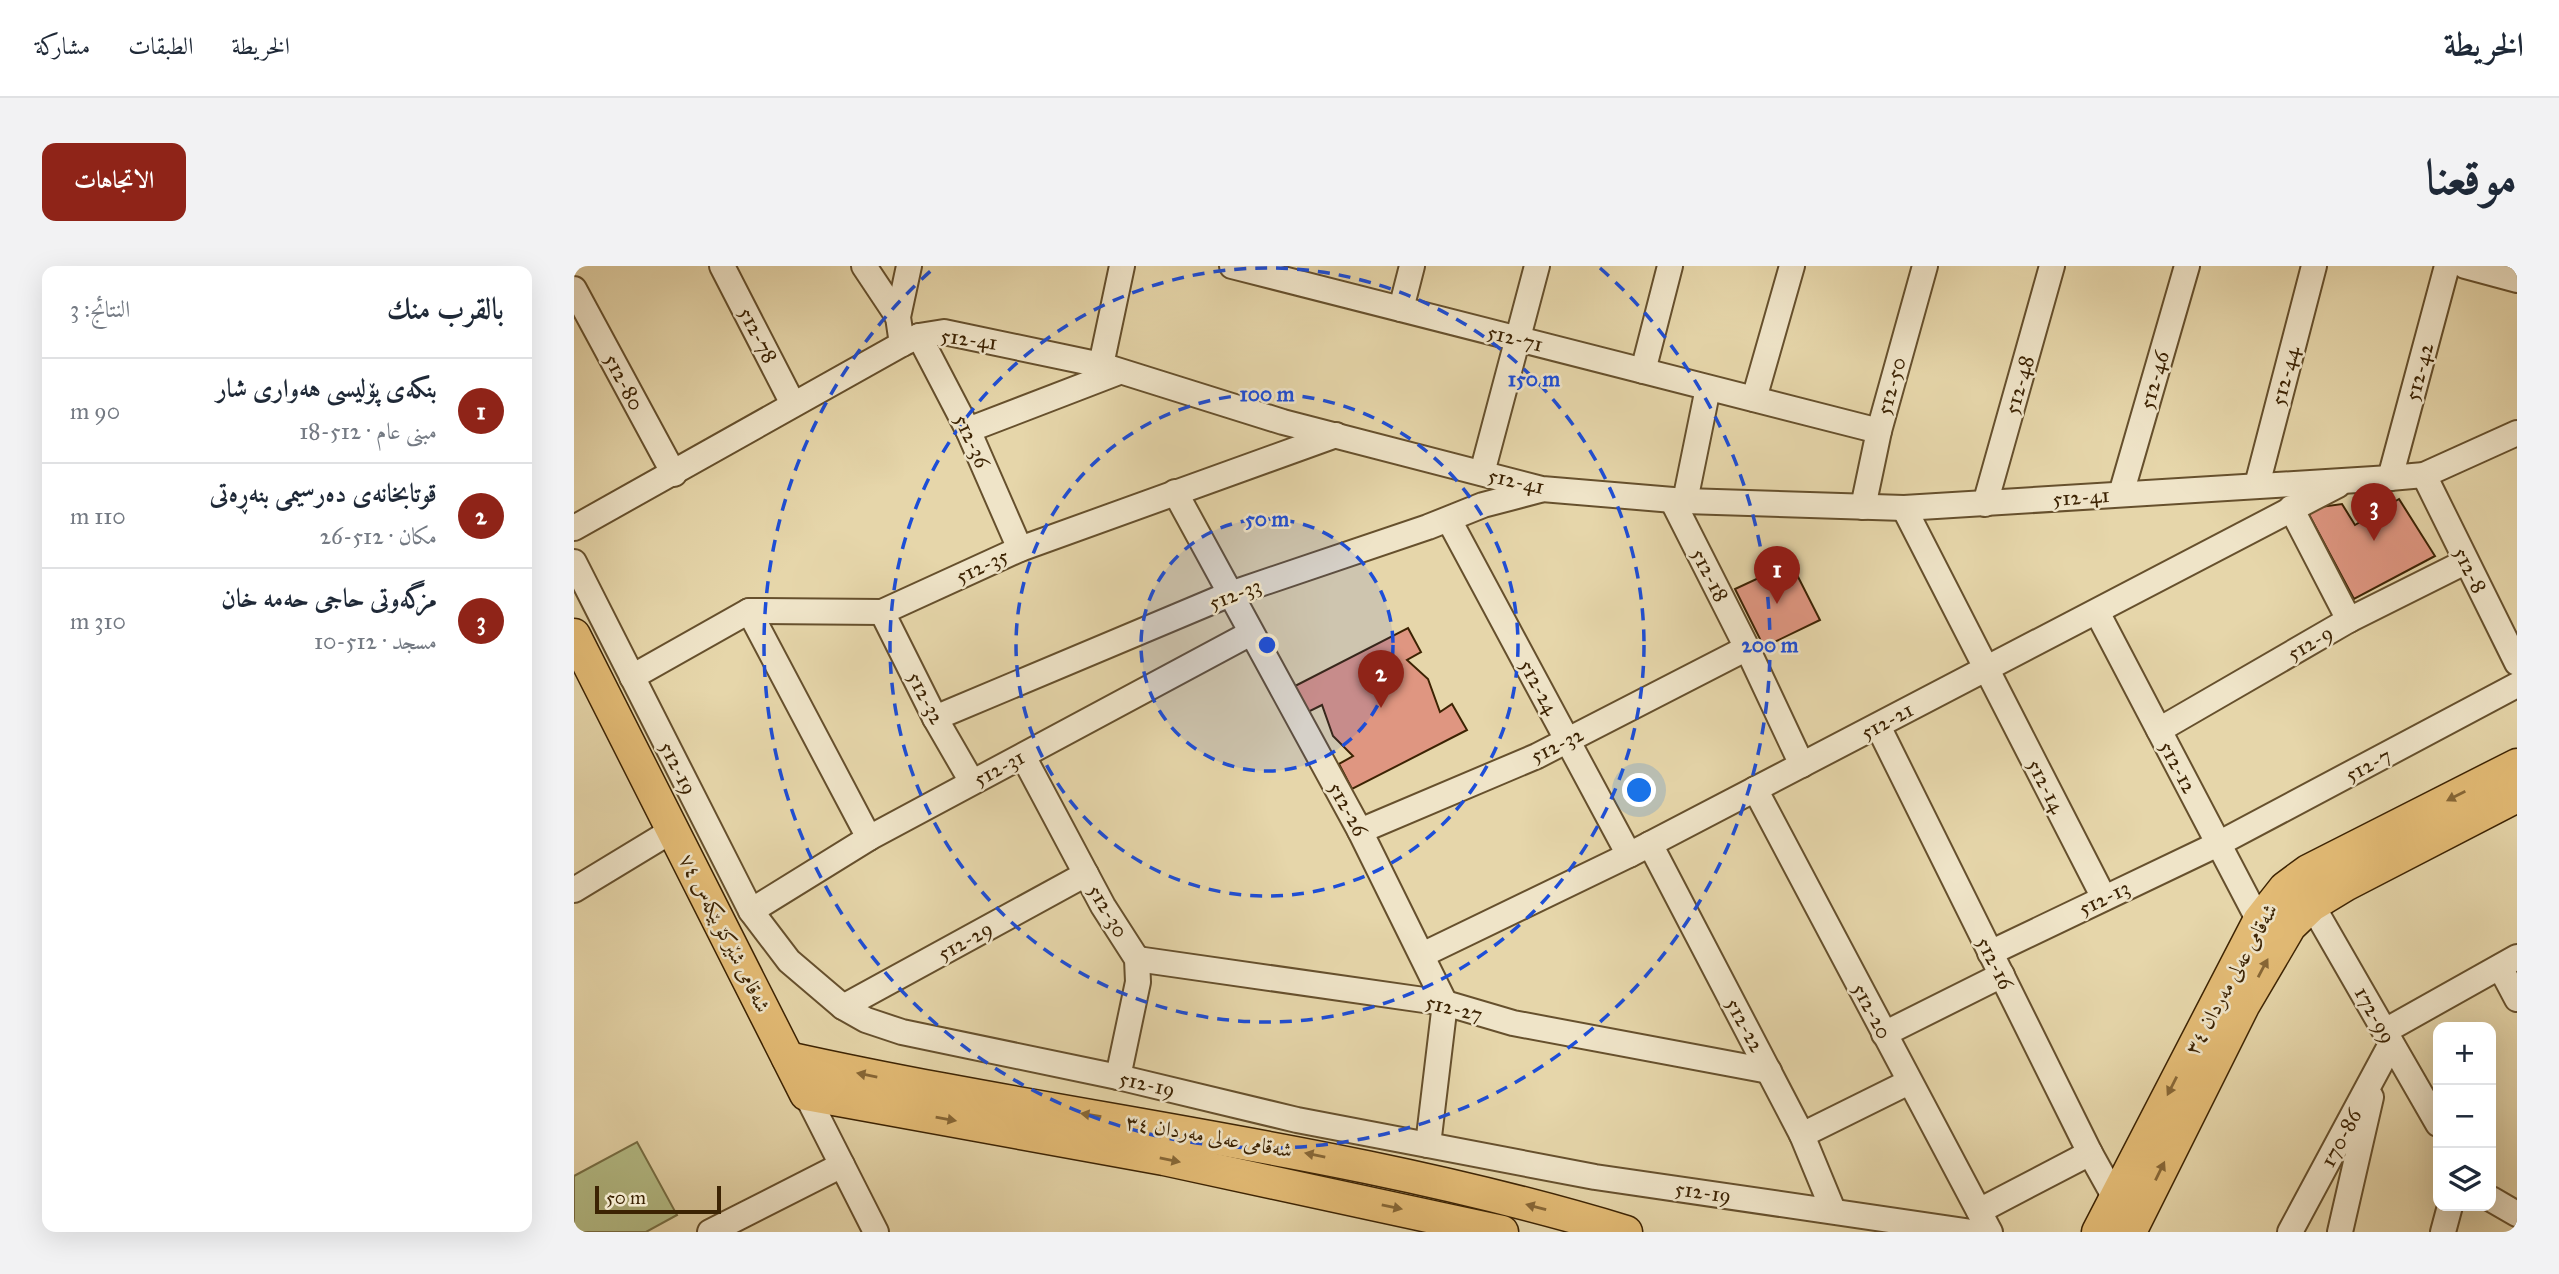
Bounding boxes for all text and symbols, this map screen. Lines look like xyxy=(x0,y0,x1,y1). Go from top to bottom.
text: الخريطة xyxy=(2444,25,2524,65)
text: مشاركة xyxy=(35,31,90,61)
text: الطبقات xyxy=(128,31,194,61)
text: الخريطة xyxy=(232,31,290,61)
button: الاتجاهات xyxy=(42,143,186,221)
text: موقعنا xyxy=(2425,148,2517,207)
text: بالقرب منك xyxy=(387,291,504,327)
text: النتائج: 3 xyxy=(70,295,130,323)
street label: 512-78 xyxy=(733,303,783,367)
street label: 512-71 xyxy=(1484,319,1546,357)
street label: 512-41 xyxy=(939,322,999,356)
street label: 512-42 xyxy=(2399,339,2439,404)
street label: 512-44 xyxy=(2265,342,2306,409)
street label: 512-46 xyxy=(2133,347,2175,412)
street label: 512-80 xyxy=(598,349,650,415)
street label: 512-48 xyxy=(1998,353,2040,417)
street label: 512-50 xyxy=(1870,354,1912,418)
text: 150 m xyxy=(1508,366,1560,392)
text: بنکەی پۆلیسی هەواری شار xyxy=(216,372,437,404)
text: 100 m xyxy=(1240,381,1295,407)
text: 90 m xyxy=(70,397,120,425)
text: 1 xyxy=(476,397,486,425)
street label: 512-36 xyxy=(948,410,996,473)
text: مبنى عام · 512-18 xyxy=(299,417,437,445)
street label: 512-41 xyxy=(1485,462,1547,500)
text: قوتابخانەی دەرسیمی بنەڕەتی xyxy=(209,477,437,509)
street label: 512-41 xyxy=(2052,482,2110,512)
pin: 3 xyxy=(2351,483,2397,541)
text: 110 m xyxy=(70,502,126,530)
text: 2 xyxy=(475,502,487,530)
text: 50 m xyxy=(1245,506,1289,532)
text: مكان · 512-26 xyxy=(320,522,437,550)
street label: 512-35 xyxy=(951,542,1013,589)
street label: 512-8 xyxy=(2448,543,2492,597)
street label: 512-18 xyxy=(1686,544,1734,606)
pin: 1 xyxy=(1754,546,1800,604)
street label: 512-33 xyxy=(1205,572,1265,616)
text: مزگەوتی حاجی حەمە خان xyxy=(221,582,437,614)
text: 310 m xyxy=(70,607,126,635)
text: 3 xyxy=(476,607,486,635)
street label: 512-9 xyxy=(2283,620,2337,666)
text: مسجد · 512-10 xyxy=(314,627,437,655)
text: 200 m xyxy=(1742,632,1799,658)
centre of rings xyxy=(1255,633,1279,657)
pin: 2 xyxy=(1358,650,1404,708)
street label: 512-24 xyxy=(1514,655,1565,720)
street label: 512-32 xyxy=(902,667,951,729)
street label: 512-21 xyxy=(1856,696,1918,746)
street label: 512-32 xyxy=(1526,721,1588,769)
street label: 512-12 xyxy=(2153,736,2203,798)
street label: 512-19 xyxy=(654,737,702,799)
street label: 512-7 xyxy=(2341,742,2395,788)
street label: 512-31 xyxy=(969,744,1029,792)
street label: 512-14 xyxy=(2021,755,2071,818)
your location xyxy=(1622,773,1656,807)
street label: 512-26 xyxy=(1323,777,1374,842)
one-way arrow xyxy=(2446,791,2466,802)
street label: شەقامی شێرکۆ بێکەس ٧٤ xyxy=(674,849,776,1017)
street label: 512-13 xyxy=(2074,875,2134,921)
street label: 512-30 xyxy=(1082,880,1134,942)
street label: شەقامی عەلی مەردان ٣٤ xyxy=(2179,899,2283,1059)
street label: 512-29 xyxy=(933,915,997,967)
street label: 512-16 xyxy=(1971,932,2020,995)
one-way arrow xyxy=(2257,958,2269,978)
street label: 512-20 xyxy=(1847,979,1897,1043)
street label: 172-99 xyxy=(2349,982,2401,1048)
street label: 512-27 xyxy=(1423,988,1485,1028)
street label: 512-22 xyxy=(1720,993,1770,1057)
map controls xyxy=(2433,1022,2496,1211)
button: + xyxy=(2433,1022,2496,1085)
street label: 512-19 xyxy=(1117,1065,1177,1103)
one-way arrow xyxy=(856,1069,878,1080)
one-way arrow xyxy=(2167,1076,2178,1096)
button: − xyxy=(2433,1085,2496,1148)
street label: 170-86 xyxy=(2315,1103,2368,1172)
one-way arrow xyxy=(1080,1109,1102,1120)
street label: شەقامی عەلی مەردان ٣٤ xyxy=(1124,1109,1294,1163)
one-way arrow xyxy=(935,1114,957,1125)
button: layers xyxy=(2433,1148,2496,1211)
one-way arrow xyxy=(1304,1149,1326,1160)
one-way arrow xyxy=(1159,1155,1181,1166)
one-way arrow xyxy=(2154,1161,2166,1181)
street label: 512-19 xyxy=(1673,1175,1733,1209)
scale bar xyxy=(595,1183,721,1215)
text: 50 m xyxy=(606,1186,646,1209)
one-way arrow xyxy=(1525,1201,1547,1212)
one-way arrow xyxy=(1381,1202,1403,1213)

